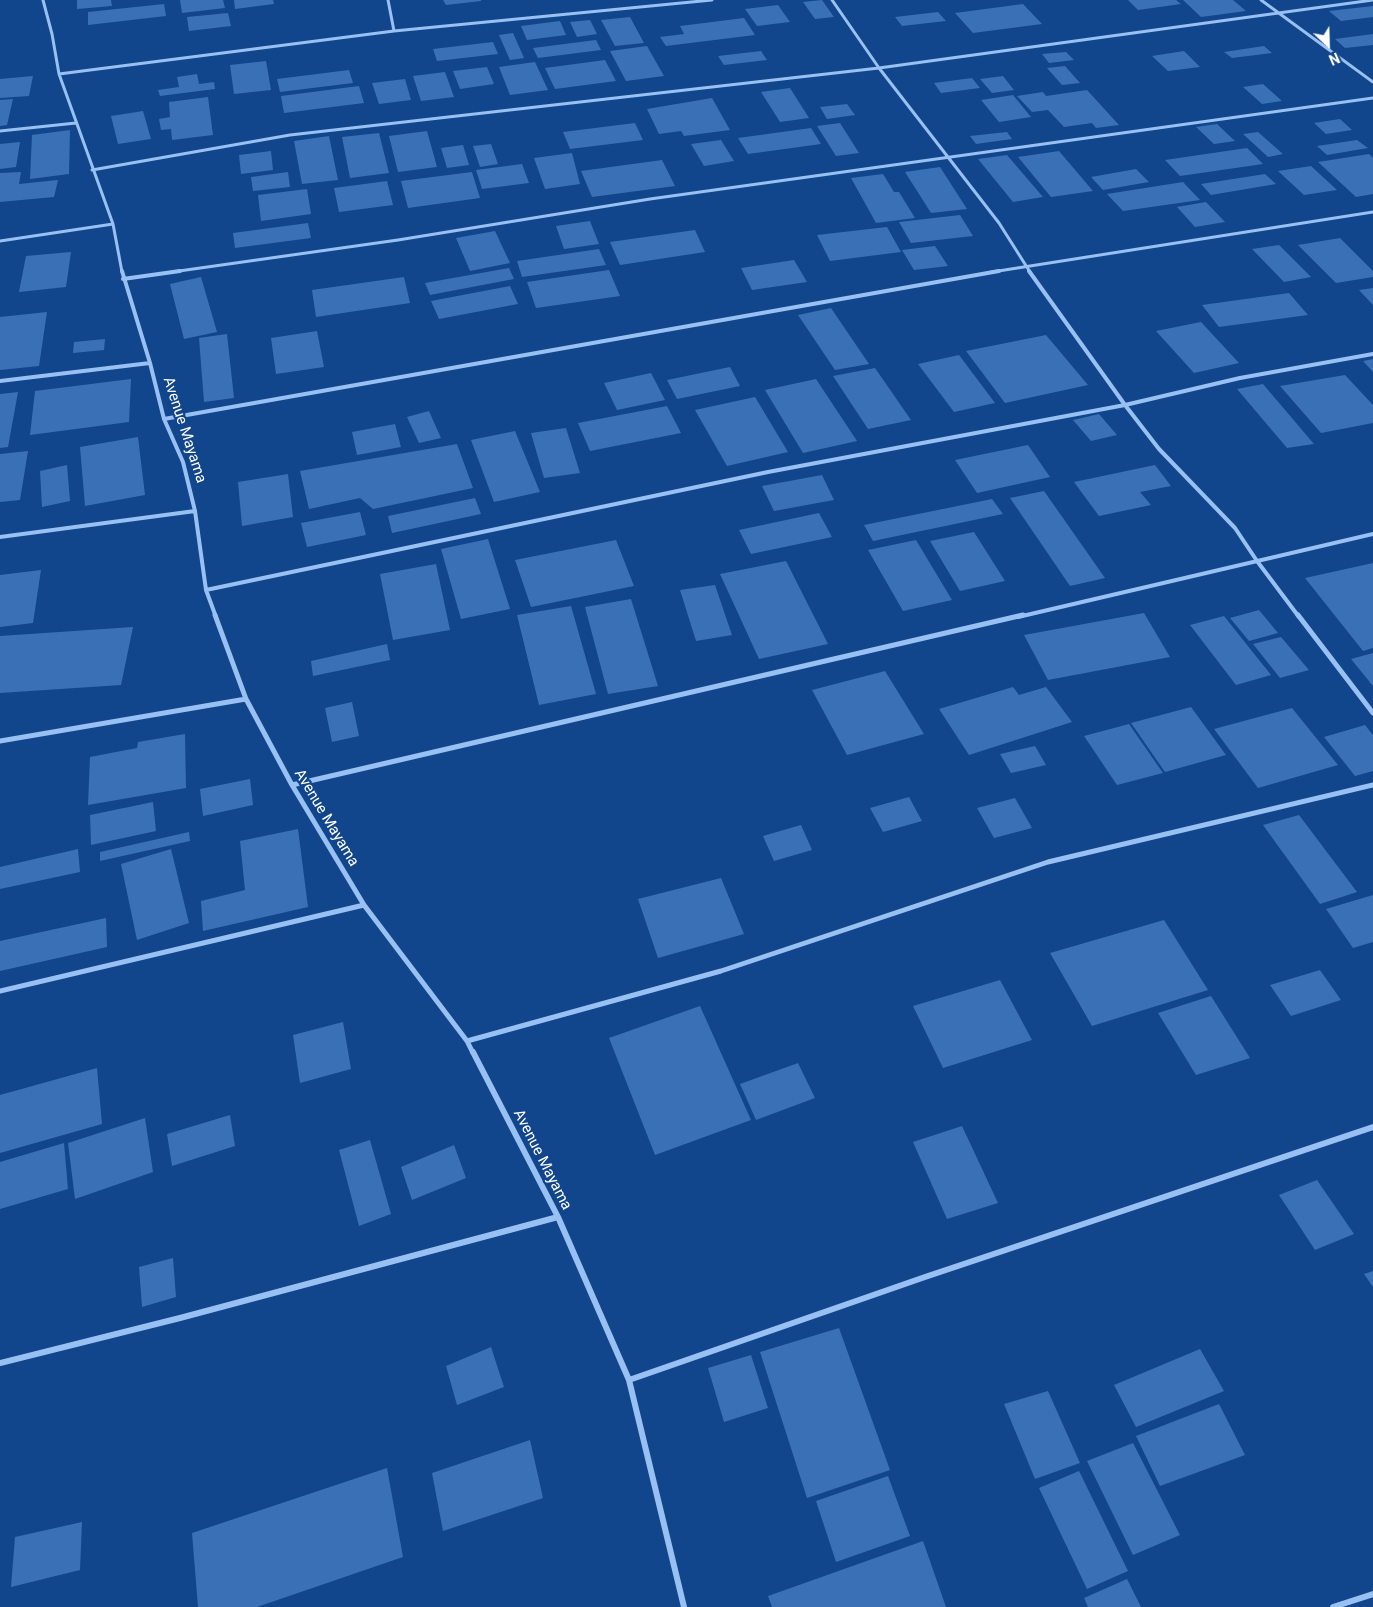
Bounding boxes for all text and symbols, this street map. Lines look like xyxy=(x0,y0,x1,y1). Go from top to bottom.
north arrow xyxy=(1303,20,1353,70)
text: N xyxy=(1326,49,1342,68)
street label: Avenue Mayama xyxy=(158,375,210,485)
street label: Avenue Mayama xyxy=(290,766,362,870)
street label: Avenue Mayama xyxy=(509,1107,575,1213)

